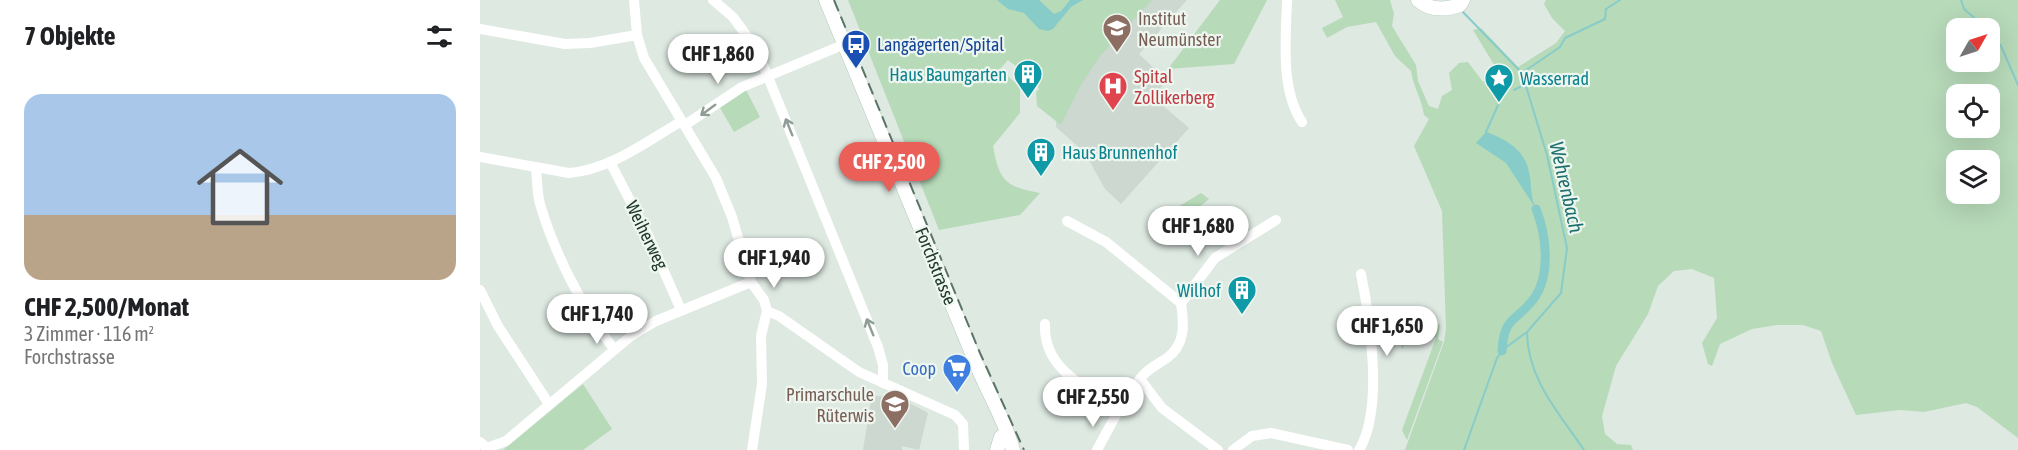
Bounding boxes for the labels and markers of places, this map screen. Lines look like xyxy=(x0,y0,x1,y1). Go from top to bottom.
place label: Institut Neumünster xyxy=(1138,8,1221,50)
school or university icon: Institut Neumünster xyxy=(1101,12,1133,54)
bus stop icon: Langägerten/Spital xyxy=(840,28,872,70)
pin: CHF 1,860 xyxy=(649,34,787,85)
place label: Langägerten/Spital xyxy=(877,34,1004,55)
building icon: Haus Baumgarten xyxy=(1012,58,1044,100)
place icon: Wasserrad xyxy=(1483,62,1515,104)
place label: Haus Baumgarten xyxy=(889,64,1007,85)
place label: Spital Zollikerberg xyxy=(1134,66,1215,108)
place label: Wasserrad xyxy=(1520,68,1589,89)
hospital icon: Spital Zollikerberg xyxy=(1097,70,1129,112)
building icon: Haus Brunnenhof xyxy=(1025,136,1057,178)
pin: CHF 2,500 xyxy=(820,142,958,193)
place label: Haus Brunnenhof xyxy=(1062,142,1177,163)
pin: CHF 1,680 xyxy=(1129,206,1267,257)
pin: CHF 1,940 xyxy=(705,238,843,289)
building icon: Wilhof xyxy=(1226,274,1258,316)
place label: Wilhof xyxy=(1177,280,1221,301)
pin: CHF 1,740 xyxy=(528,294,666,345)
pin: CHF 1,650 xyxy=(1318,306,1456,357)
supermarket icon: Coop xyxy=(941,352,973,394)
place label: Coop xyxy=(902,358,936,379)
pin: CHF 2,550 xyxy=(1024,377,1162,428)
place label: Primarschule Rüterwis xyxy=(786,384,874,426)
school or university icon: Primarschule Rüterwis xyxy=(879,388,911,430)

